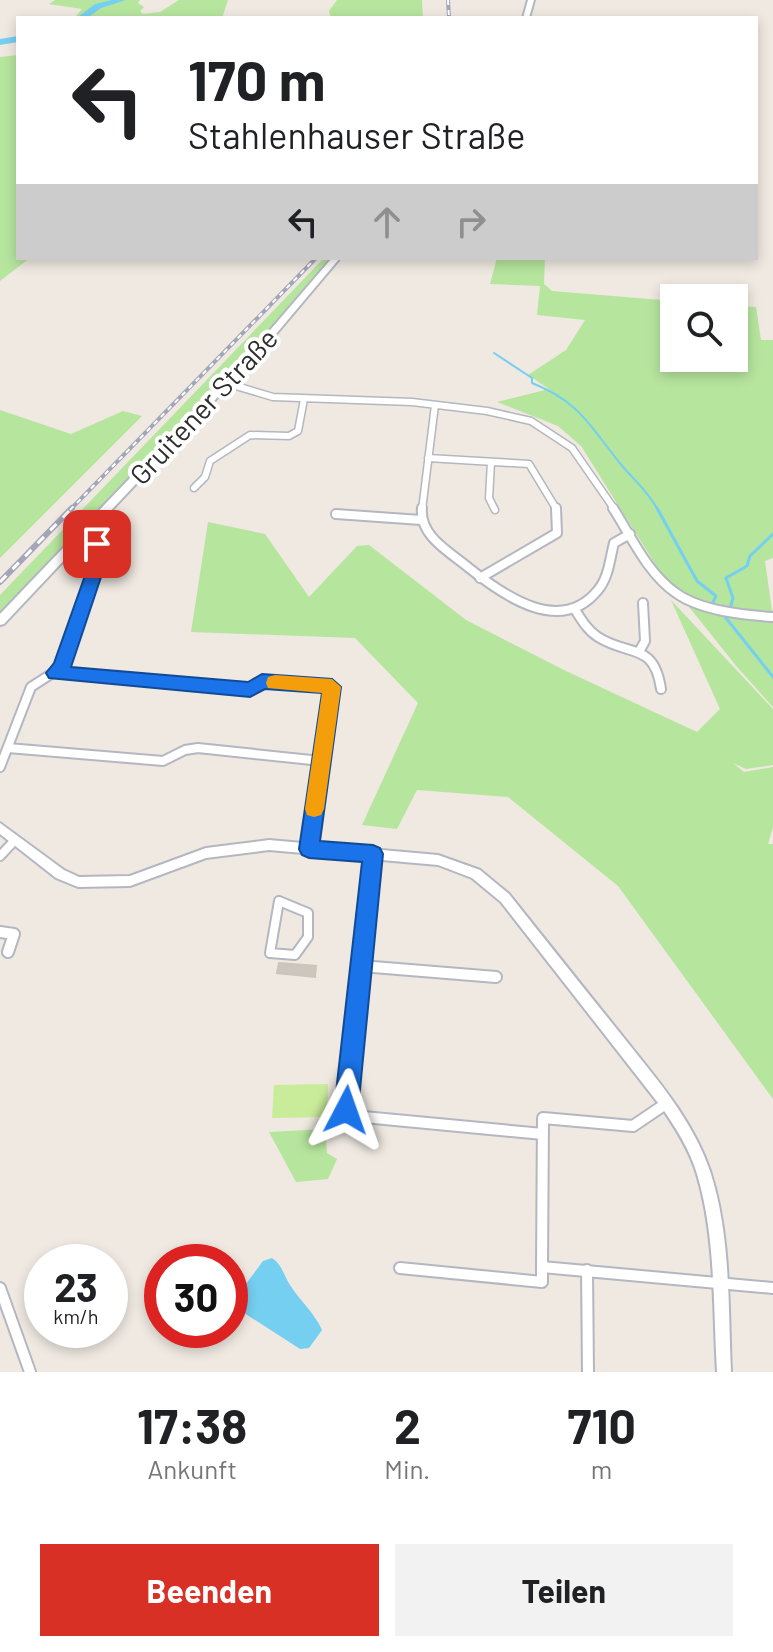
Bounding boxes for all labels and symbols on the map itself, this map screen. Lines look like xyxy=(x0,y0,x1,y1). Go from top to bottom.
street label: Gruitener Straße xyxy=(122,321,284,491)
pin xyxy=(63,510,131,578)
position arrow xyxy=(304,1068,388,1152)
speed limit sign: 30 xyxy=(144,1244,248,1348)

